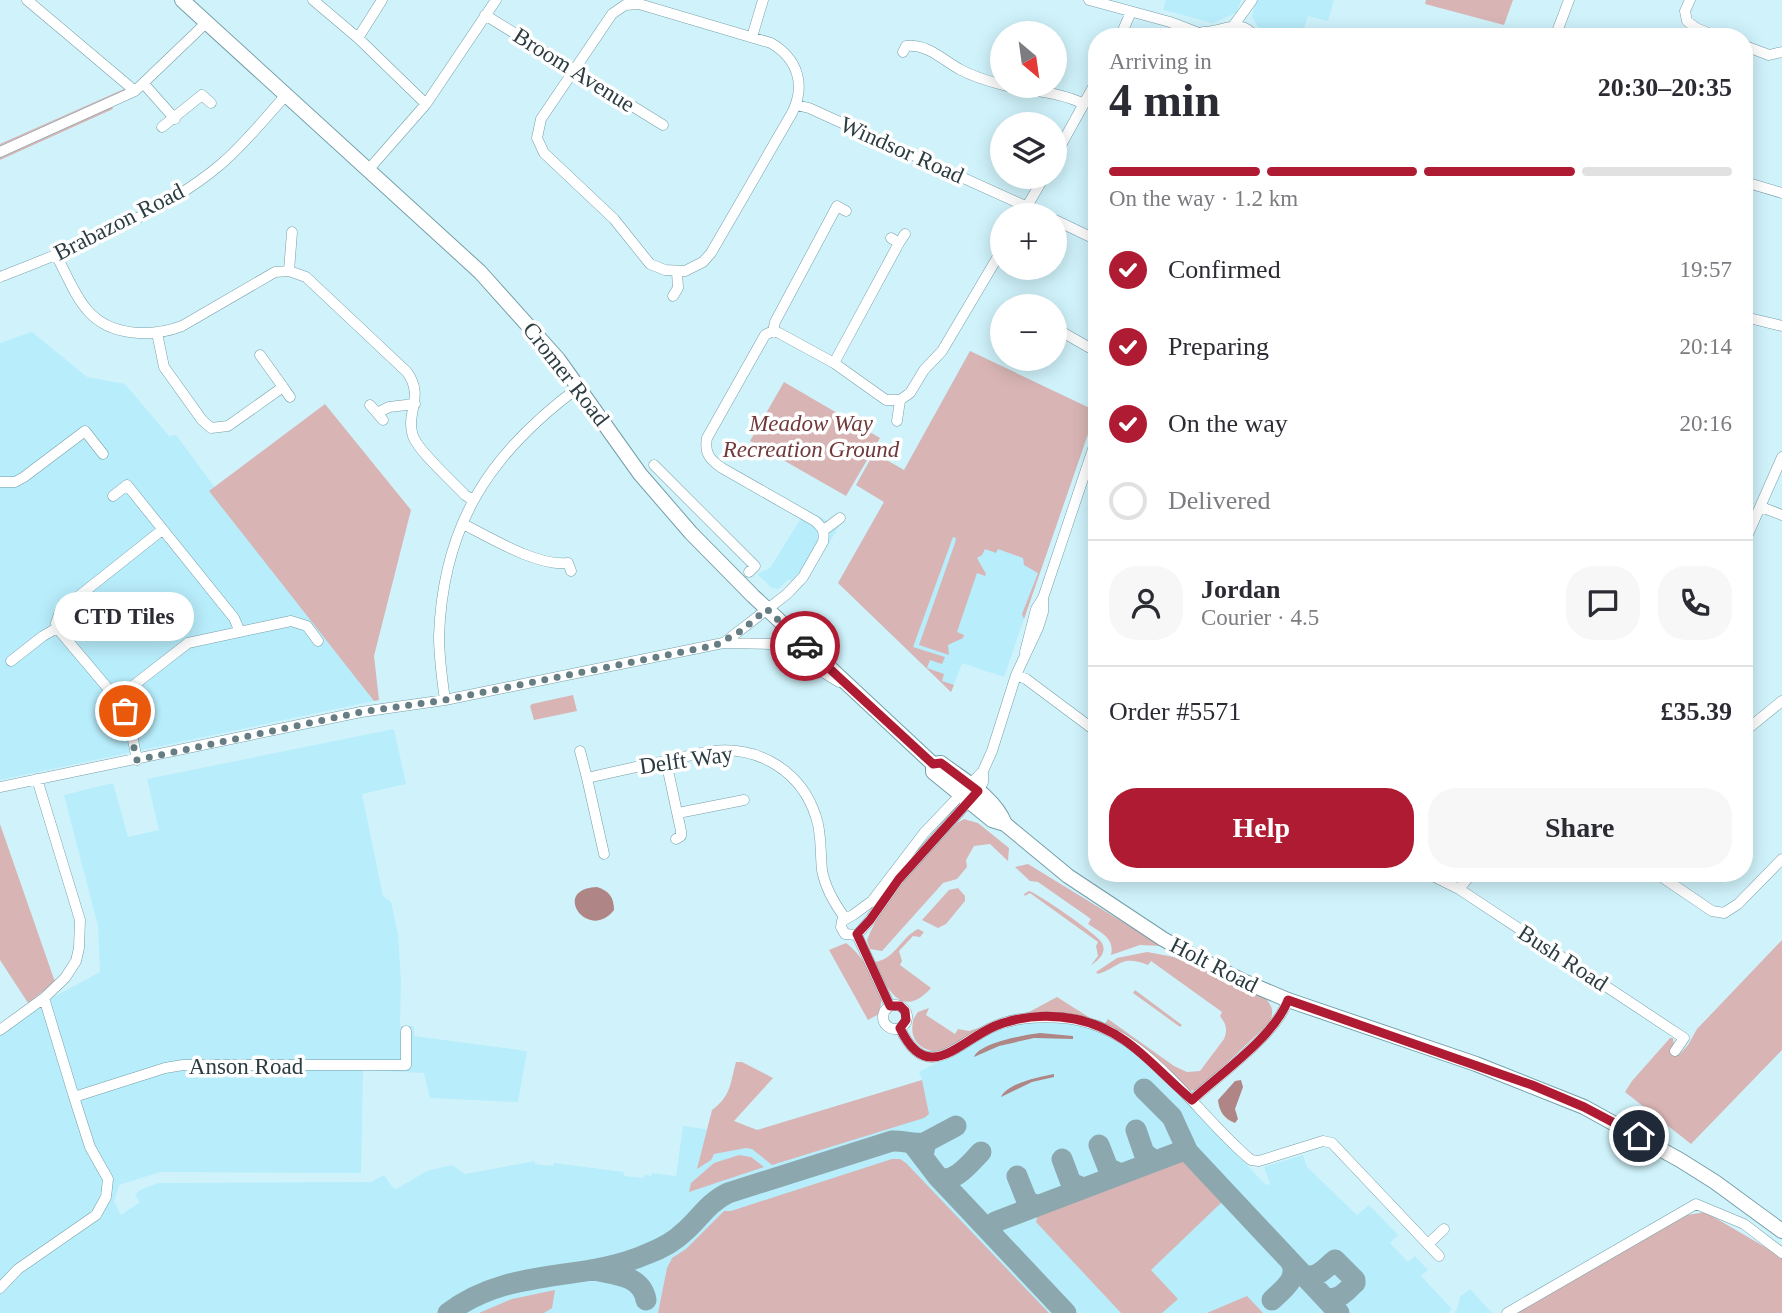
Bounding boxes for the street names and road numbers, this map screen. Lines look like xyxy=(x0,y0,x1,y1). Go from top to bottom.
street label: Broom Avenue xyxy=(509,23,639,117)
street label: Windsor Road xyxy=(836,112,968,189)
street label: Brabazon Road xyxy=(50,178,189,265)
street label: Cromer Road xyxy=(518,317,614,431)
street label: Delft Way xyxy=(638,741,735,779)
street label: Bush Road xyxy=(1514,920,1613,996)
street label: Holt Road xyxy=(1166,932,1263,998)
street label: Anson Road xyxy=(189,1054,304,1079)

